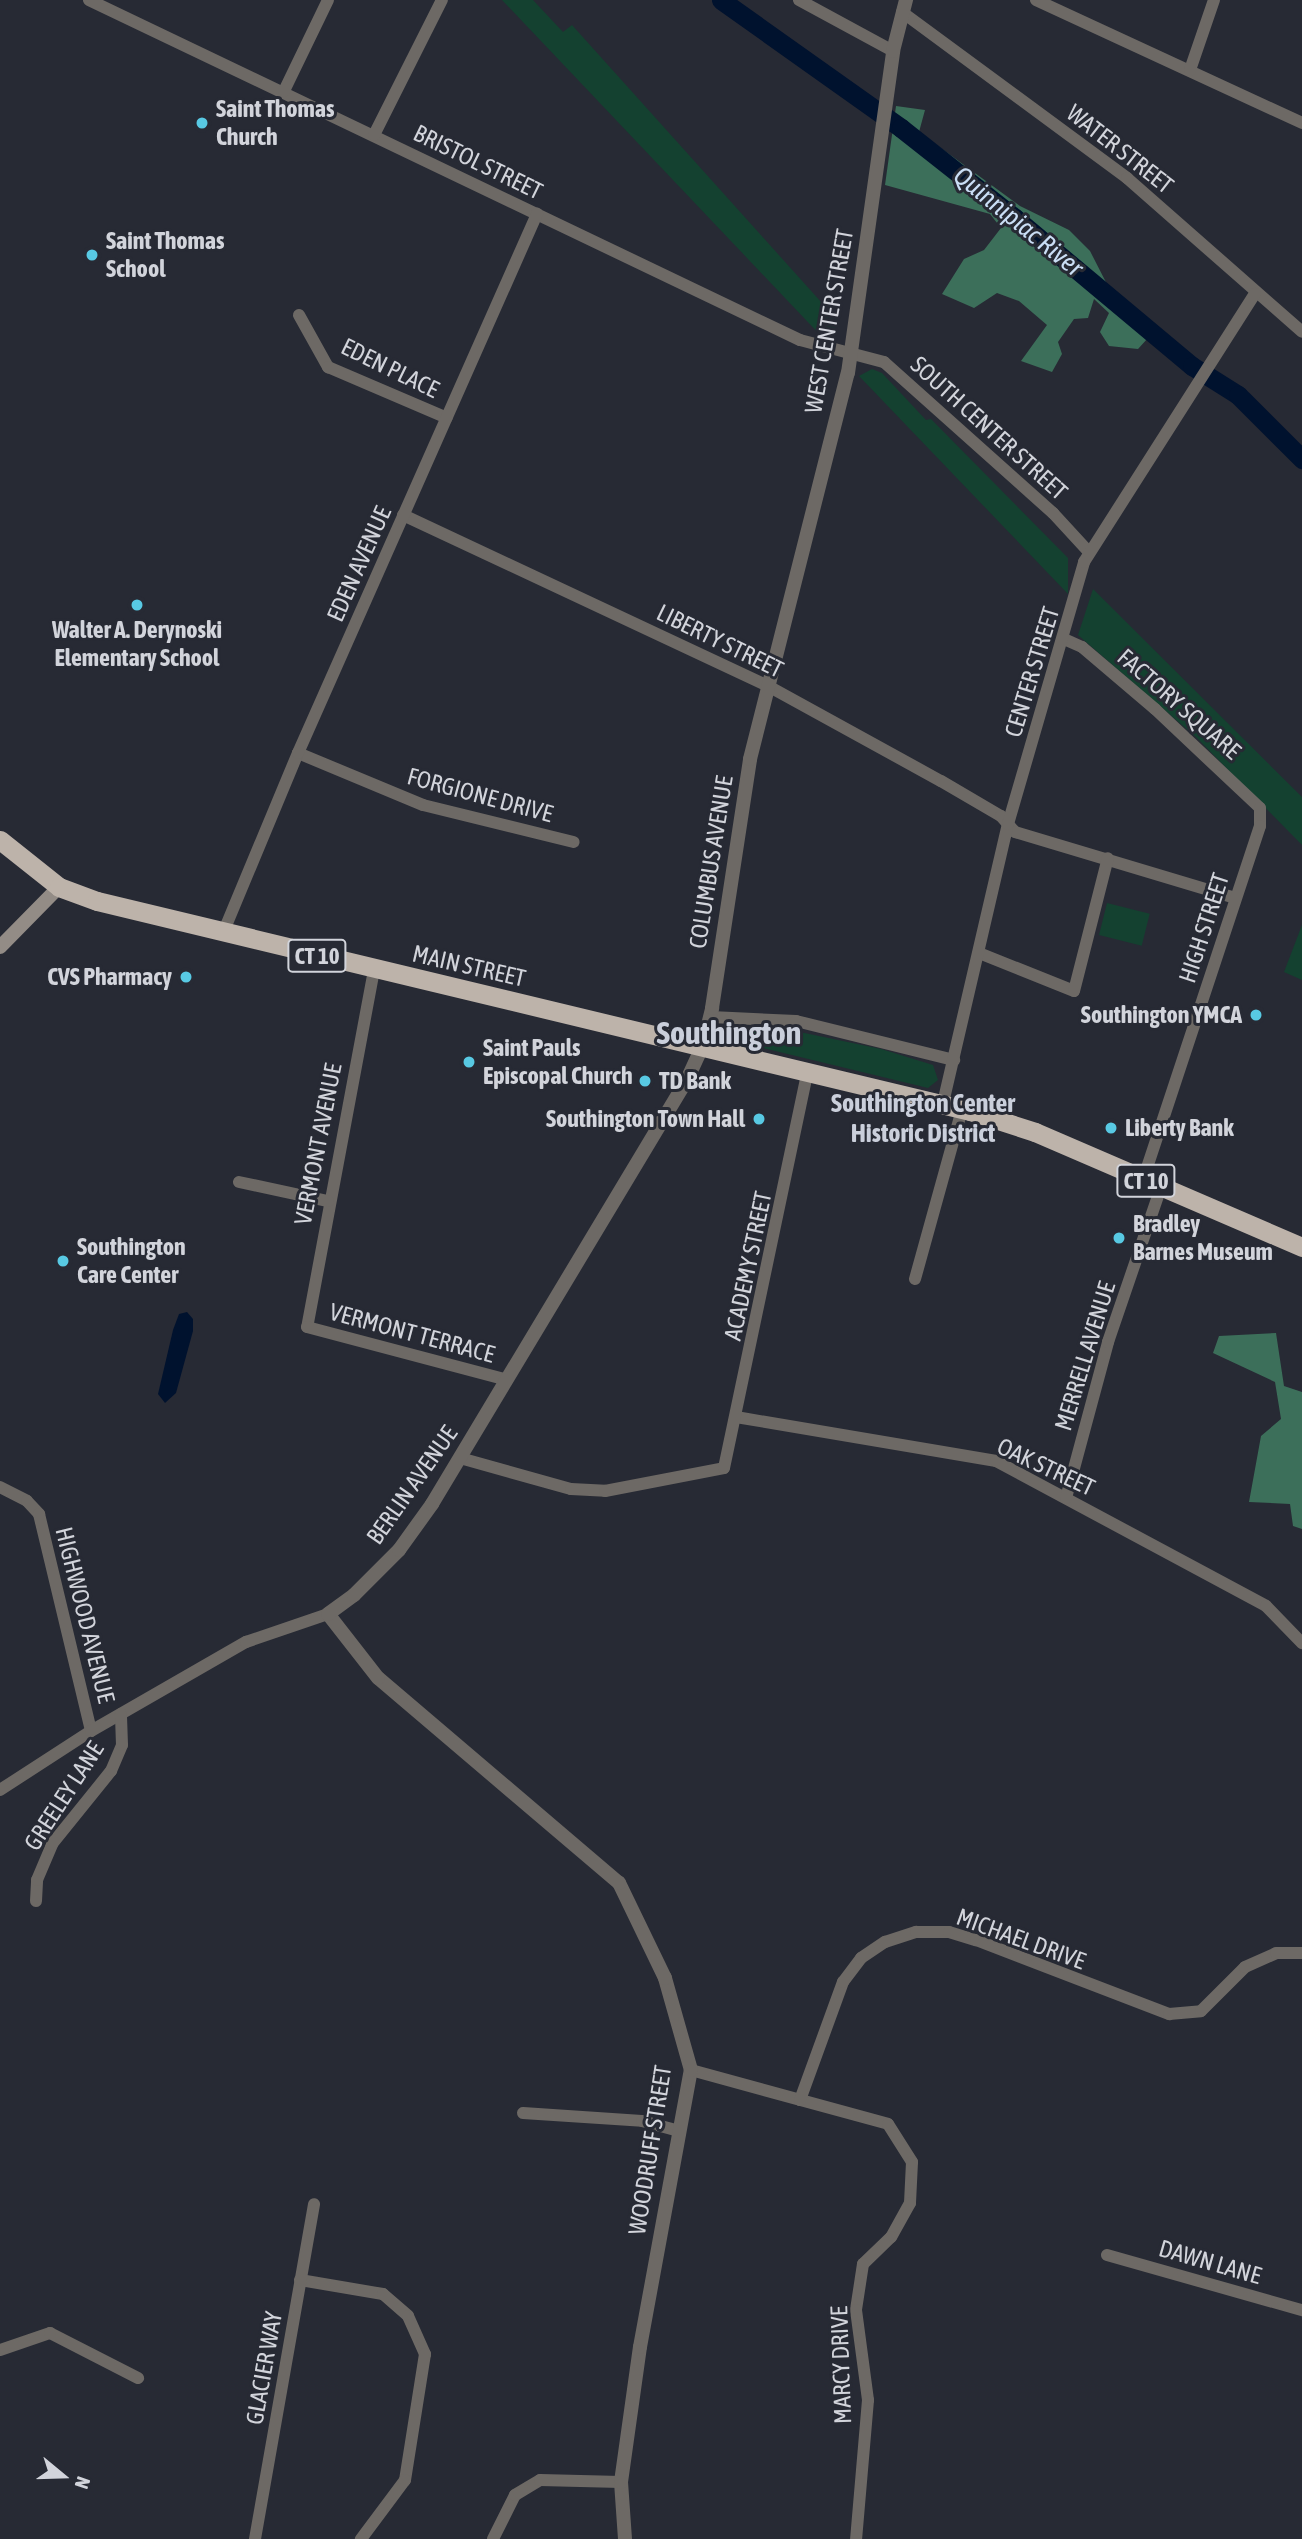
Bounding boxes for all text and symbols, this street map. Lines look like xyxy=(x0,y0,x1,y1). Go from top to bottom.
place label: Saint Thomas Church xyxy=(216,95,334,151)
street label: WATER STREET xyxy=(1061,98,1179,200)
marker: Saint Thomas Church xyxy=(194,115,210,131)
street label: BRISTOL STREET xyxy=(409,118,547,206)
water label: Quinnipiac River xyxy=(947,160,1089,284)
place label: Saint Thomas School xyxy=(106,227,224,283)
street label: WEST CENTER STREET xyxy=(799,227,859,415)
marker: Saint Thomas School xyxy=(84,247,100,263)
street label: EDEN PLACE xyxy=(336,332,444,404)
street label: SOUTH CENTER STREET xyxy=(905,350,1073,506)
street label: EDEN AVENUE xyxy=(321,502,397,626)
marker: Walter A. Derynoski Elementary School xyxy=(129,597,145,613)
street label: LIBERTY STREET xyxy=(652,598,788,684)
street label: CENTER STREET xyxy=(999,603,1065,741)
place label: Walter A. Derynoski Elementary School xyxy=(52,616,222,672)
street label: FACTORY SQUARE xyxy=(1112,643,1246,765)
street label: FORGIONE DRIVE xyxy=(404,762,556,828)
street label: COLUMBUS AVENUE xyxy=(683,774,739,950)
street label: HIGH STREET xyxy=(1173,870,1235,986)
road number: CT 10 xyxy=(287,937,347,976)
street label: MAIN STREET xyxy=(410,939,528,993)
place label: CVS Pharmacy xyxy=(47,963,172,991)
marker: CVS Pharmacy xyxy=(178,969,194,985)
place label: Southington YMCA xyxy=(1081,1001,1242,1029)
marker: Southington YMCA xyxy=(1248,1007,1264,1023)
district label: Southington xyxy=(657,1014,801,1052)
place label: Saint Pauls Episcopal Church xyxy=(483,1034,633,1090)
marker: Saint Pauls Episcopal Church xyxy=(461,1054,477,1070)
street label: VERMONT AVENUE xyxy=(288,1061,348,1227)
place label: TD Bank xyxy=(659,1067,731,1095)
marker: TD Bank xyxy=(637,1073,653,1089)
district label: Southington Center Historic District xyxy=(831,1088,1015,1150)
place label: Southington Town Hall xyxy=(546,1105,745,1133)
marker: Southington Town Hall xyxy=(751,1111,767,1127)
place label: Liberty Bank xyxy=(1125,1114,1234,1142)
marker: Liberty Bank xyxy=(1103,1120,1119,1136)
road number: CT 10 xyxy=(1116,1162,1176,1200)
street label: ACADEMY STREET xyxy=(718,1189,778,1343)
place label: Bradley Barnes Museum xyxy=(1133,1210,1273,1266)
marker: Bradley Barnes Museum xyxy=(1111,1230,1127,1246)
place label: Southington Care Center xyxy=(77,1233,186,1289)
marker: Southington Care Center xyxy=(55,1253,71,1269)
street label: MERRELL AVENUE xyxy=(1049,1278,1121,1434)
street label: VERMONT TERRACE xyxy=(326,1297,498,1369)
street label: BERLIN AVENUE xyxy=(361,1420,463,1550)
street label: OAK STREET xyxy=(993,1432,1099,1502)
street label: HIGHWOOD AVENUE xyxy=(49,1524,121,1706)
street label: GREELEY LANE xyxy=(18,1736,110,1856)
street label: MICHAEL DRIVE xyxy=(953,1902,1089,1976)
street label: WOODRUFF STREET xyxy=(622,2063,678,2237)
street label: DAWN LANE xyxy=(1156,2234,1264,2290)
street label: MARCY DRIVE xyxy=(825,2306,857,2424)
street label: GLACIER WAY xyxy=(240,2309,288,2427)
north arrow xyxy=(28,2441,98,2511)
text: N xyxy=(71,2474,95,2492)

